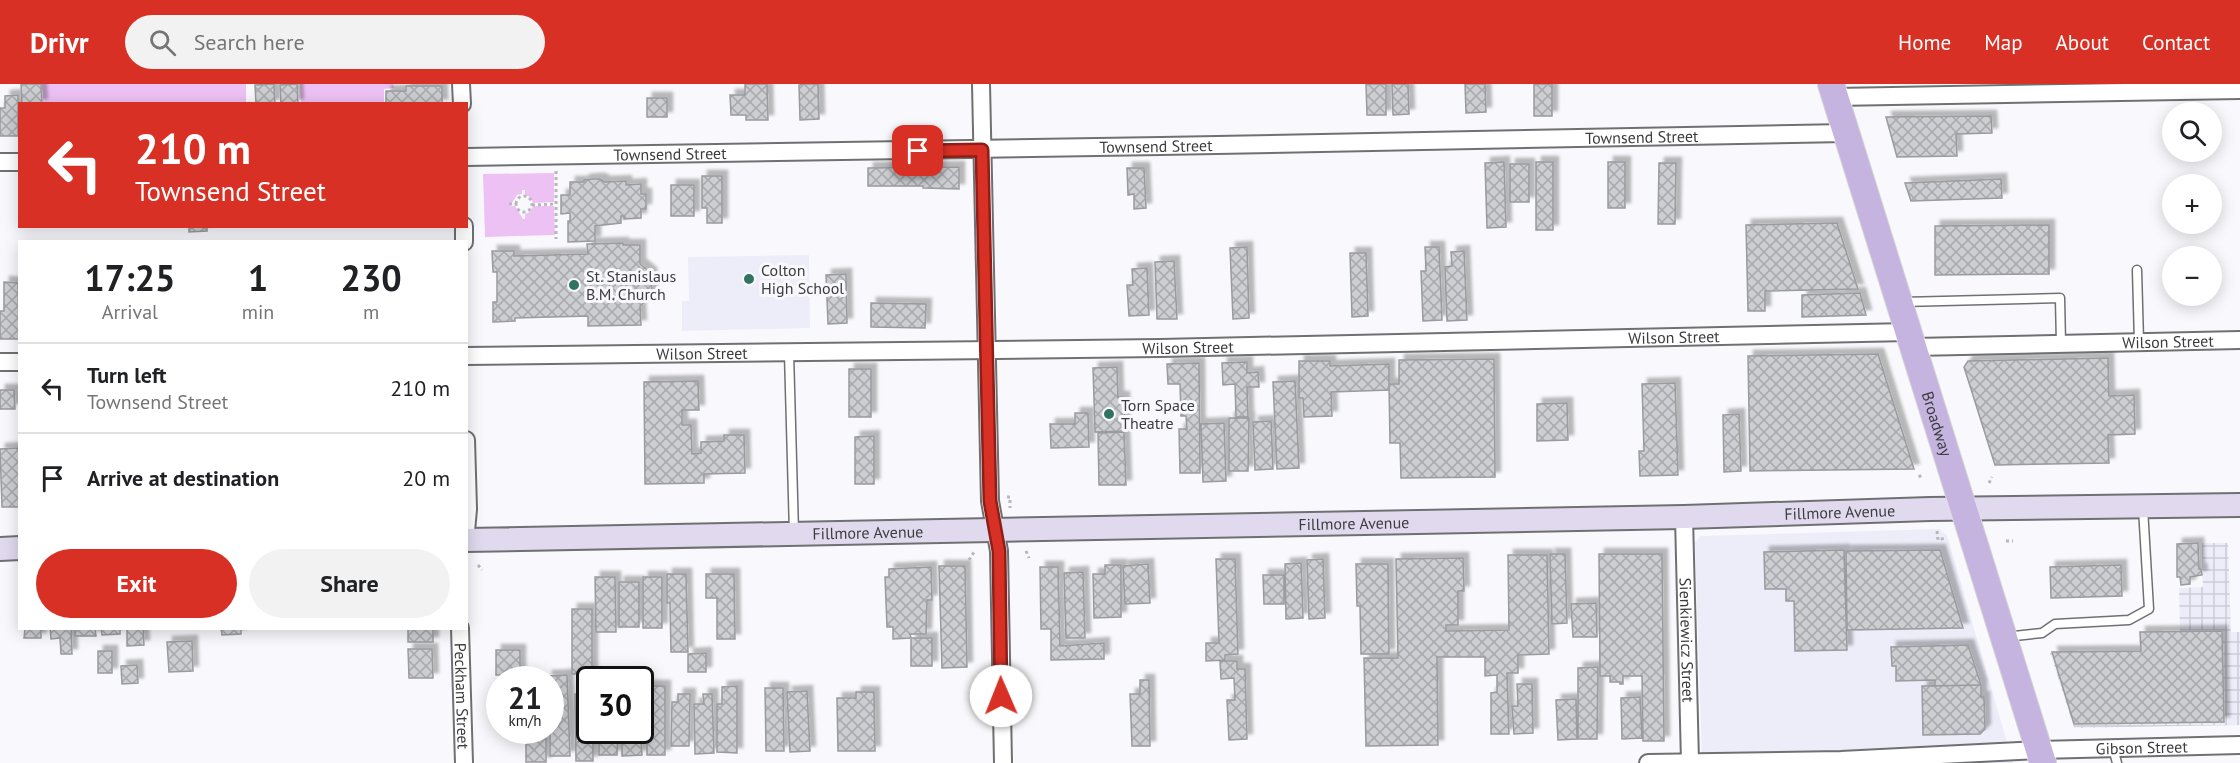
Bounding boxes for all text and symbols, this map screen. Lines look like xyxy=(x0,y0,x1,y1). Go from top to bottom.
search box xyxy=(125,15,545,69)
text: Drivr xyxy=(30,24,89,61)
icon: search xyxy=(146,26,179,59)
text: Search here xyxy=(194,28,305,56)
text: Home xyxy=(1898,29,1951,56)
text: Map xyxy=(1984,29,2023,56)
text: About xyxy=(2056,29,2109,56)
text: Contact xyxy=(2142,29,2210,56)
map controls xyxy=(2162,102,2222,306)
button: search xyxy=(2162,102,2222,162)
text: 210 m xyxy=(135,121,251,176)
pin xyxy=(892,125,943,176)
icon: left xyxy=(36,126,114,204)
street label: Townsend Street xyxy=(1585,126,1699,148)
icon: arrive xyxy=(901,134,934,167)
street label: Townsend Street xyxy=(1099,135,1213,157)
street label: Townsend Street xyxy=(613,143,727,165)
text: Townsend Street xyxy=(135,174,326,208)
button: + xyxy=(2162,174,2222,234)
button: − xyxy=(2162,246,2222,306)
text: 17:25 xyxy=(84,254,176,301)
text: 1 xyxy=(248,254,268,301)
text: 230 xyxy=(341,254,402,301)
place label: Colton High School xyxy=(761,260,844,298)
place label: St. Stanislaus B.M. Church xyxy=(586,266,676,304)
marker: Colton High School xyxy=(742,272,756,286)
marker: St. Stanislaus B.M. Church xyxy=(567,278,581,292)
text: Arrival xyxy=(102,299,158,325)
text: min xyxy=(242,299,274,325)
text: m xyxy=(363,299,379,325)
street label: Wilson Street xyxy=(1628,326,1720,348)
street label: Wilson Street xyxy=(2122,331,2214,353)
street label: Wilson Street xyxy=(1142,336,1234,358)
street label: Wilson Street xyxy=(656,343,748,364)
text: Turn left xyxy=(87,361,167,389)
icon: left xyxy=(36,372,69,405)
text: 210 m xyxy=(390,374,450,402)
text: Townsend Street xyxy=(87,389,228,415)
street label: Broadway xyxy=(1918,389,1957,459)
place label: Torn Space Theatre xyxy=(1121,395,1195,433)
marker: Torn Space Theatre xyxy=(1102,407,1116,421)
icon: arrive xyxy=(36,462,69,495)
text: Arrive at destination xyxy=(87,464,279,492)
text: 20 m xyxy=(402,464,450,492)
street label: Fillmore Avenue xyxy=(1784,500,1895,524)
street label: Fillmore Avenue xyxy=(1298,512,1409,534)
street label: Fillmore Avenue xyxy=(812,521,924,543)
button: Exit xyxy=(36,549,237,618)
button: Share xyxy=(249,549,450,618)
street label: Sienkiewicz Street xyxy=(1675,577,1699,703)
street label: Peckham Street xyxy=(450,643,474,750)
position arrow xyxy=(969,664,1033,728)
speed limit sign: 30 xyxy=(576,666,654,744)
text: 21 xyxy=(508,678,542,717)
text: km/h xyxy=(509,711,541,730)
street label: Gibson Street xyxy=(2095,736,2189,759)

